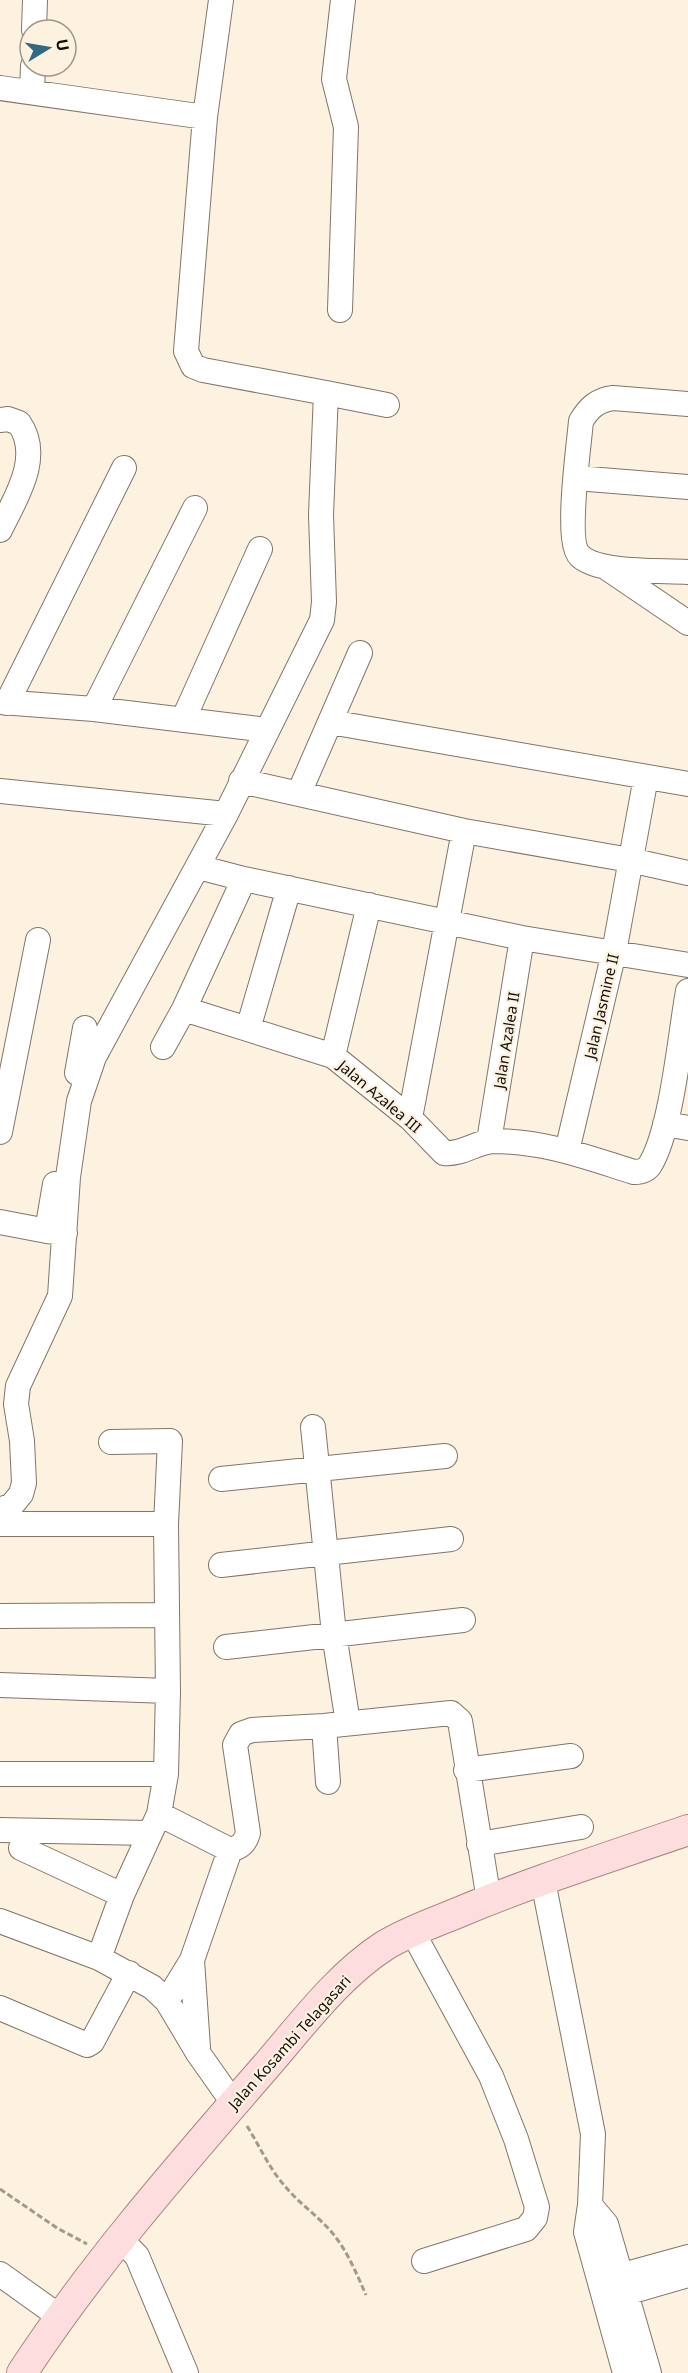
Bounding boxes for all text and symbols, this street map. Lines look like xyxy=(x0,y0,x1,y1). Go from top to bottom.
north arrow xyxy=(18,18,78,78)
text: U xyxy=(51,37,75,53)
street label: Jalan Jasmine II xyxy=(579,951,623,1063)
street label: Jalan Azalea II xyxy=(488,990,524,1092)
street label: Jalan Azalea III xyxy=(333,1054,426,1137)
street label: Jalan Kosambi Telagasari xyxy=(222,1971,355,2115)

